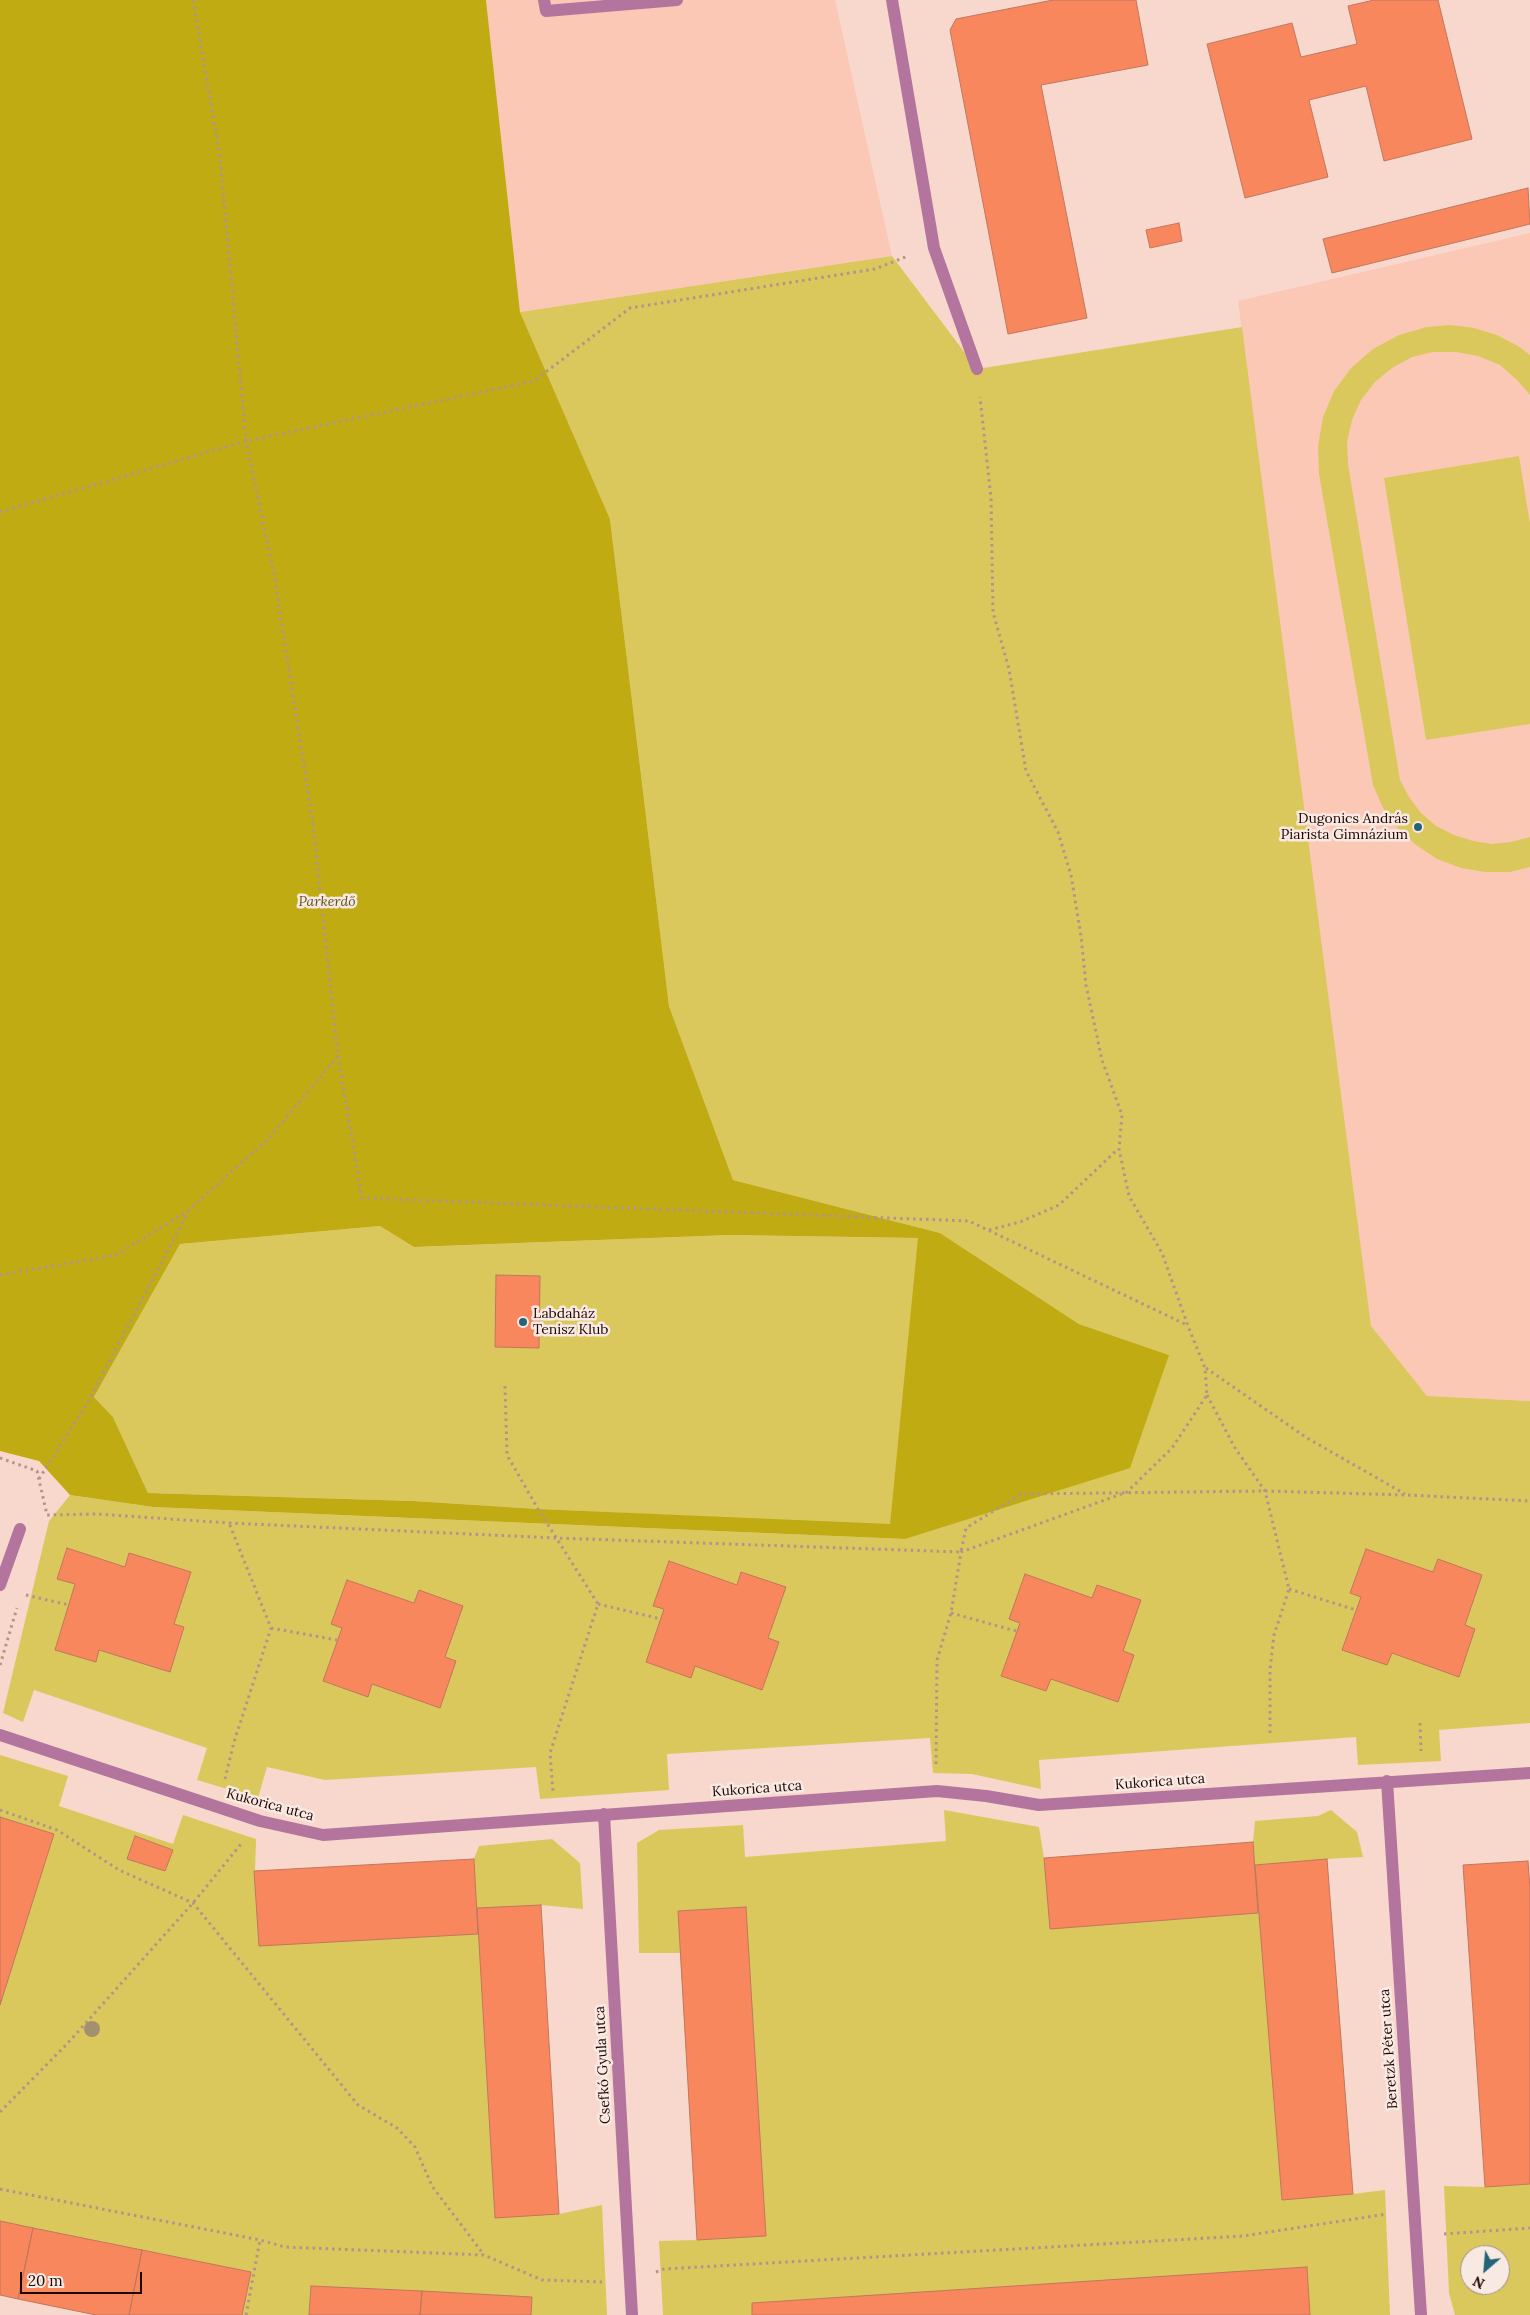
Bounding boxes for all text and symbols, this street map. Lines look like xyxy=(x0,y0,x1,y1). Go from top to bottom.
place label: Dugonics András Piarista Gimnázium xyxy=(1281,811,1408,844)
marker: Dugonics András Piarista Gimnázium xyxy=(1412,821,1424,833)
park label: Parkerdő xyxy=(298,894,356,910)
place label: Labdaház Tenisz Klub xyxy=(533,1306,608,1338)
marker: Labdaház Tenisz Klub xyxy=(517,1316,529,1328)
street label: Kukorica utca xyxy=(1114,1770,1206,1794)
street label: Kukorica utca xyxy=(711,1777,803,1801)
street label: Kukorica utca xyxy=(224,1785,316,1825)
street label: Beretzk Péter utca xyxy=(1376,1988,1402,2110)
street label: Csefkó Gyula utca xyxy=(592,2005,614,2125)
north arrow xyxy=(1460,2245,1510,2295)
scale bar xyxy=(22,2262,145,2294)
text: 20 m xyxy=(28,2271,63,2290)
text: N xyxy=(1470,2272,1488,2293)

